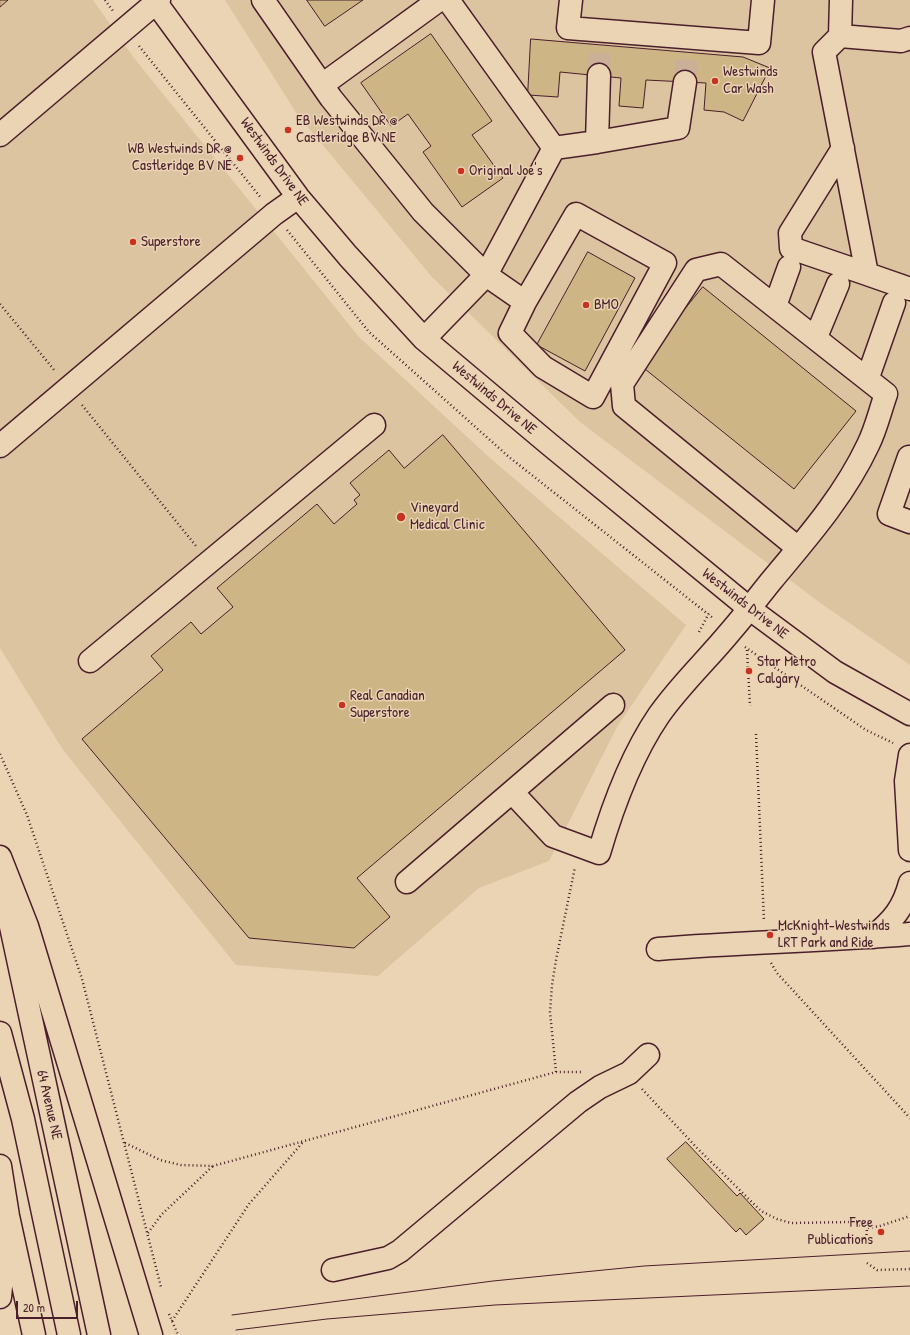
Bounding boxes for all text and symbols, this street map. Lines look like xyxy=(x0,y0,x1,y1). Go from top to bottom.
place label: Westwinds Car Wash xyxy=(723,63,778,98)
marker: Westwinds Car Wash xyxy=(710,76,720,86)
place label: EB Westwinds DR @ Castleridge BV NE xyxy=(296,112,398,147)
street label: Westwinds Drive NE xyxy=(236,114,312,210)
marker: EB Westwinds DR @ Castleridge BV NE xyxy=(283,125,293,135)
place label: WB Westwinds DR @ Castleridge BV NE xyxy=(128,140,232,175)
marker: WB Westwinds DR @ Castleridge BV NE xyxy=(235,153,245,163)
place label: Original Joe's xyxy=(469,162,542,180)
marker: Original Joe's xyxy=(456,166,466,176)
place label: Superstore xyxy=(141,233,201,251)
marker: Superstore xyxy=(128,237,138,247)
place label: BMO xyxy=(594,296,619,314)
marker: BMO xyxy=(581,300,591,310)
street label: Westwinds Drive NE xyxy=(448,357,540,439)
place label: Vineyard Medical Clinic xyxy=(410,499,485,534)
marker: Vineyard Medical Clinic xyxy=(395,511,407,523)
street label: Westwinds Drive NE xyxy=(698,565,792,643)
place label: Star Metro Calgary xyxy=(757,653,816,688)
marker: Star Metro Calgary xyxy=(744,666,754,676)
place label: Real Canadian Superstore xyxy=(350,687,425,722)
marker: Real Canadian Superstore xyxy=(337,700,347,710)
place label: McKnight-Westwinds LRT Park and Ride xyxy=(778,917,890,952)
marker: McKnight-Westwinds LRT Park and Ride xyxy=(765,930,775,940)
street label: 64 Avenue NE xyxy=(32,1068,66,1142)
place label: Free Publications xyxy=(807,1214,873,1249)
marker: Free Publications xyxy=(876,1227,886,1237)
scale bar xyxy=(18,1293,80,1319)
text: 20 m xyxy=(23,1299,45,1316)

